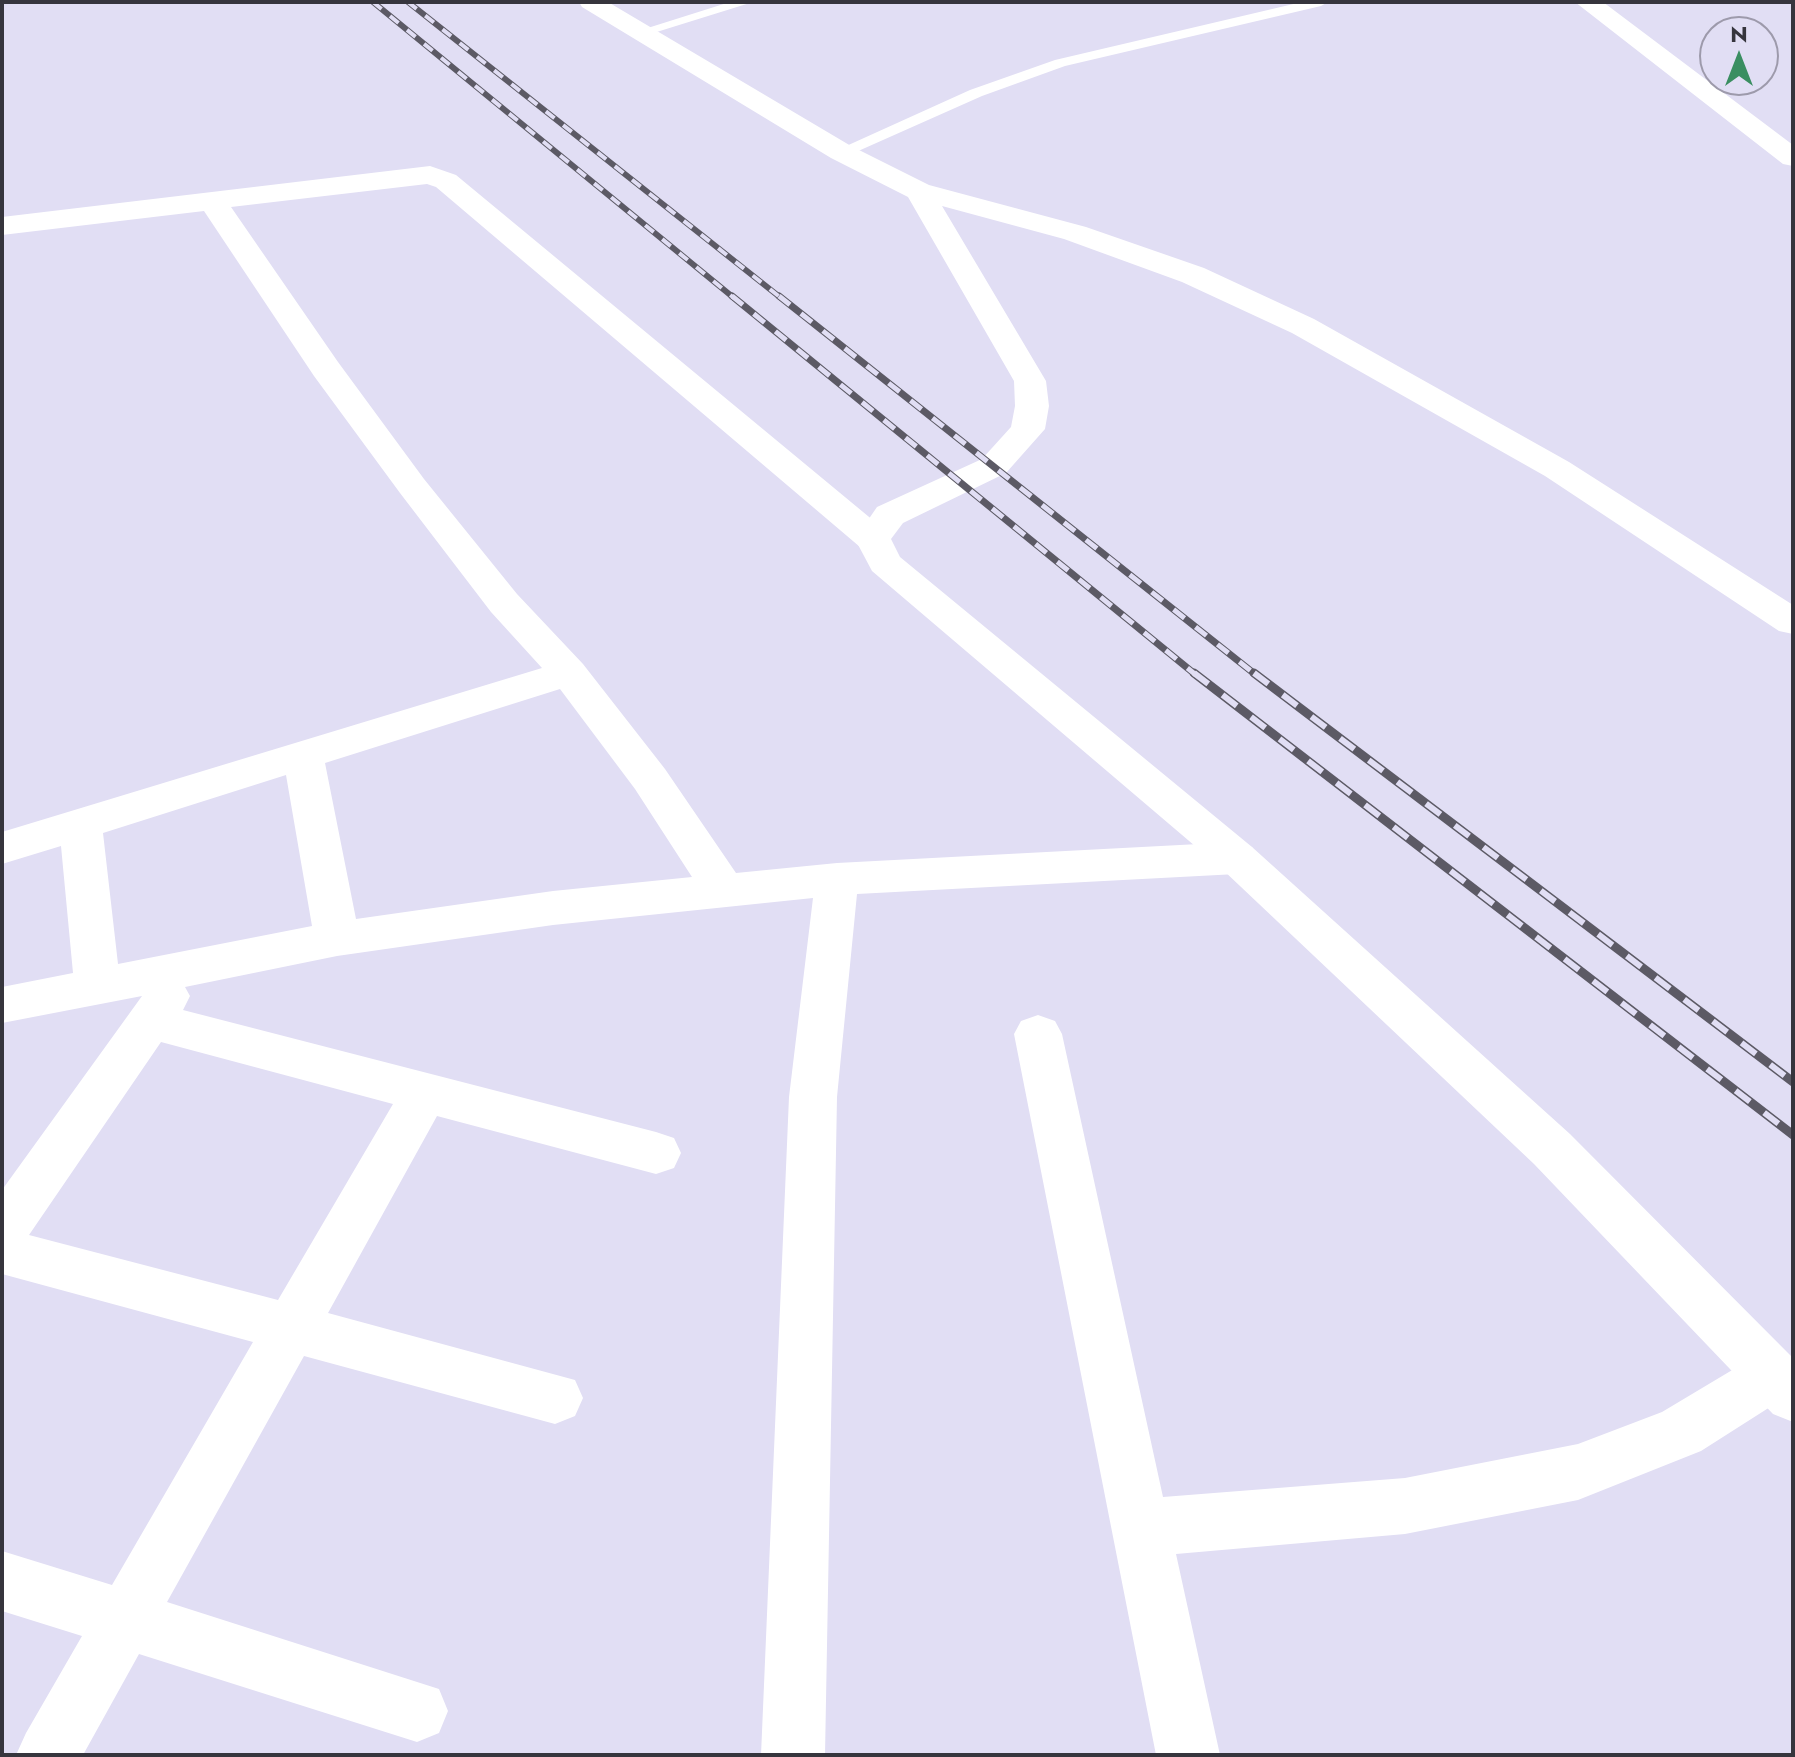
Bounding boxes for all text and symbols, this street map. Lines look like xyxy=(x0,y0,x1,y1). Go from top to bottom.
north arrow xyxy=(1699,16,1779,96)
text: N xyxy=(1730,18,1748,50)

